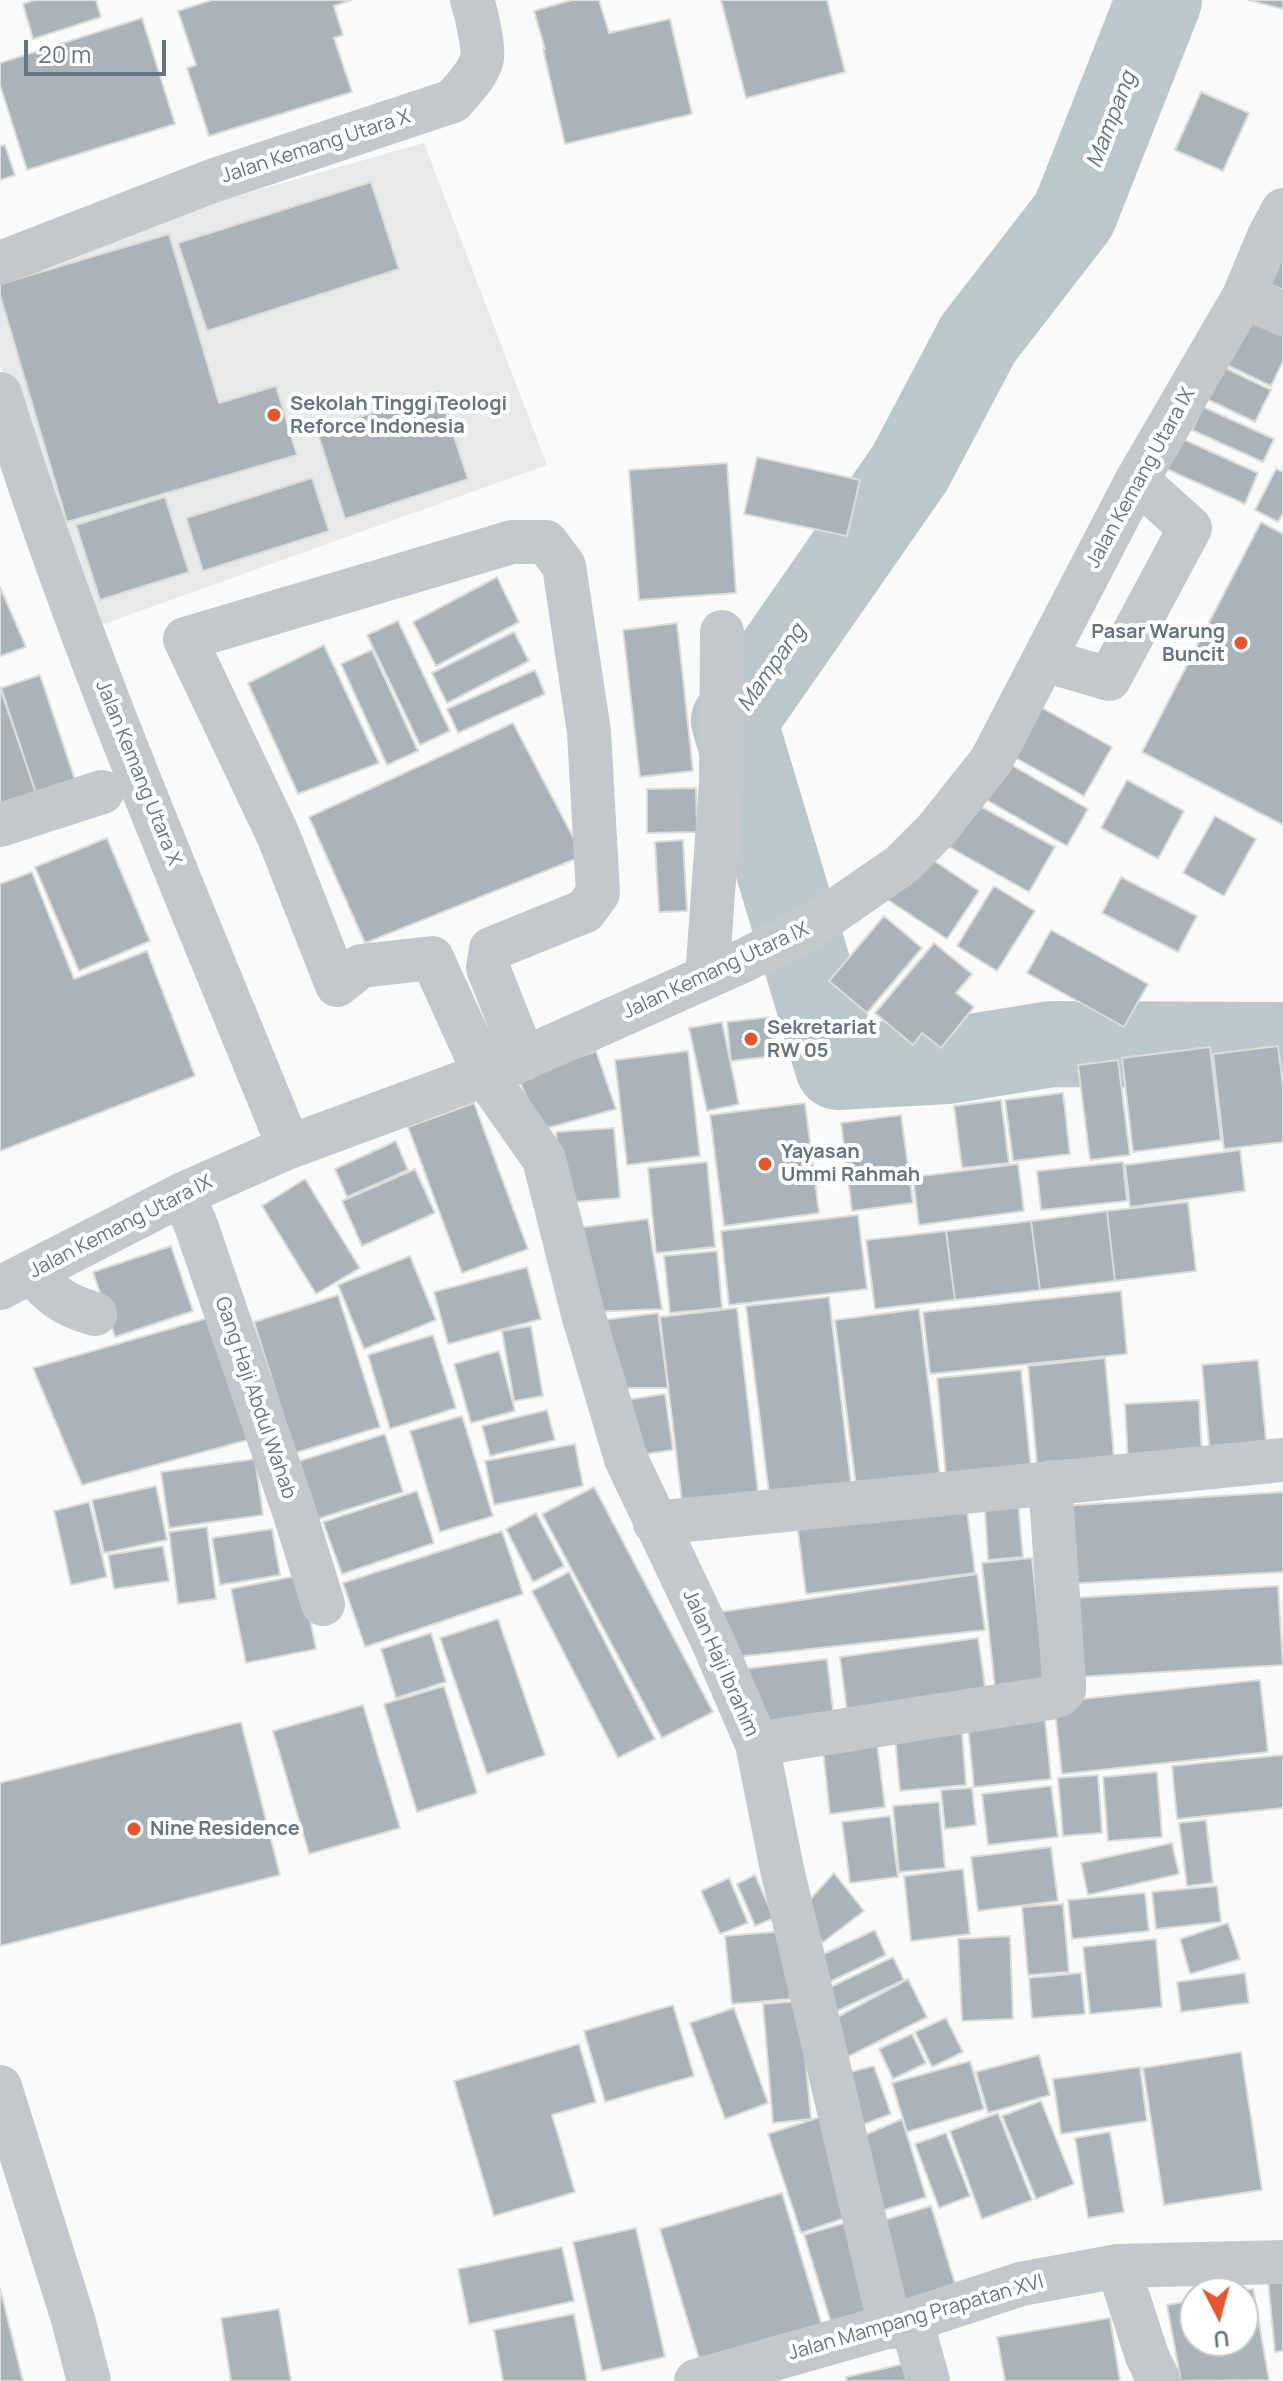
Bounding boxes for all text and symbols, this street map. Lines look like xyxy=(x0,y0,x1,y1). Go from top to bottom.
scale bar xyxy=(28,24,170,74)
text: 20 m xyxy=(38,37,91,70)
water label: Mampang xyxy=(1082,68,1142,172)
street label: Jalan Kemang Utara X xyxy=(218,105,414,189)
street label: Jalan Kemang Utara IX xyxy=(1082,384,1200,572)
place label: Sekolah Tinggi Teologi Reforce Indonesia xyxy=(290,392,507,439)
marker: Sekolah Tinggi Teologi Reforce Indonesia xyxy=(265,406,283,424)
water label: Mampang xyxy=(732,619,812,717)
place label: Pasar Warung Buncit xyxy=(1091,620,1225,667)
marker: Pasar Warung Buncit xyxy=(1232,634,1250,652)
street label: Jalan Kemang Utara X xyxy=(90,677,186,869)
street label: Jalan Kemang Utara IX xyxy=(619,917,813,1025)
place label: Sekretariat RW 05 xyxy=(767,1016,877,1063)
marker: Sekretariat RW 05 xyxy=(742,1030,760,1048)
place label: Yayasan Ummi Rahmah xyxy=(781,1140,920,1187)
marker: Yayasan Ummi Rahmah xyxy=(756,1155,774,1173)
street label: Jalan Kemang Utara IX xyxy=(25,1170,217,1284)
street label: Gang Haji Abdul Wahab xyxy=(209,1294,301,1502)
street label: Jalan Haji Ibrahim xyxy=(677,1586,763,1740)
place label: Nine Residence xyxy=(150,1817,300,1841)
marker: Nine Residence xyxy=(125,1820,143,1838)
street label: Jalan Mampang Prapatan XVI xyxy=(786,2270,1046,2366)
north arrow xyxy=(1179,2277,1259,2357)
text: U xyxy=(1212,2323,1231,2355)

